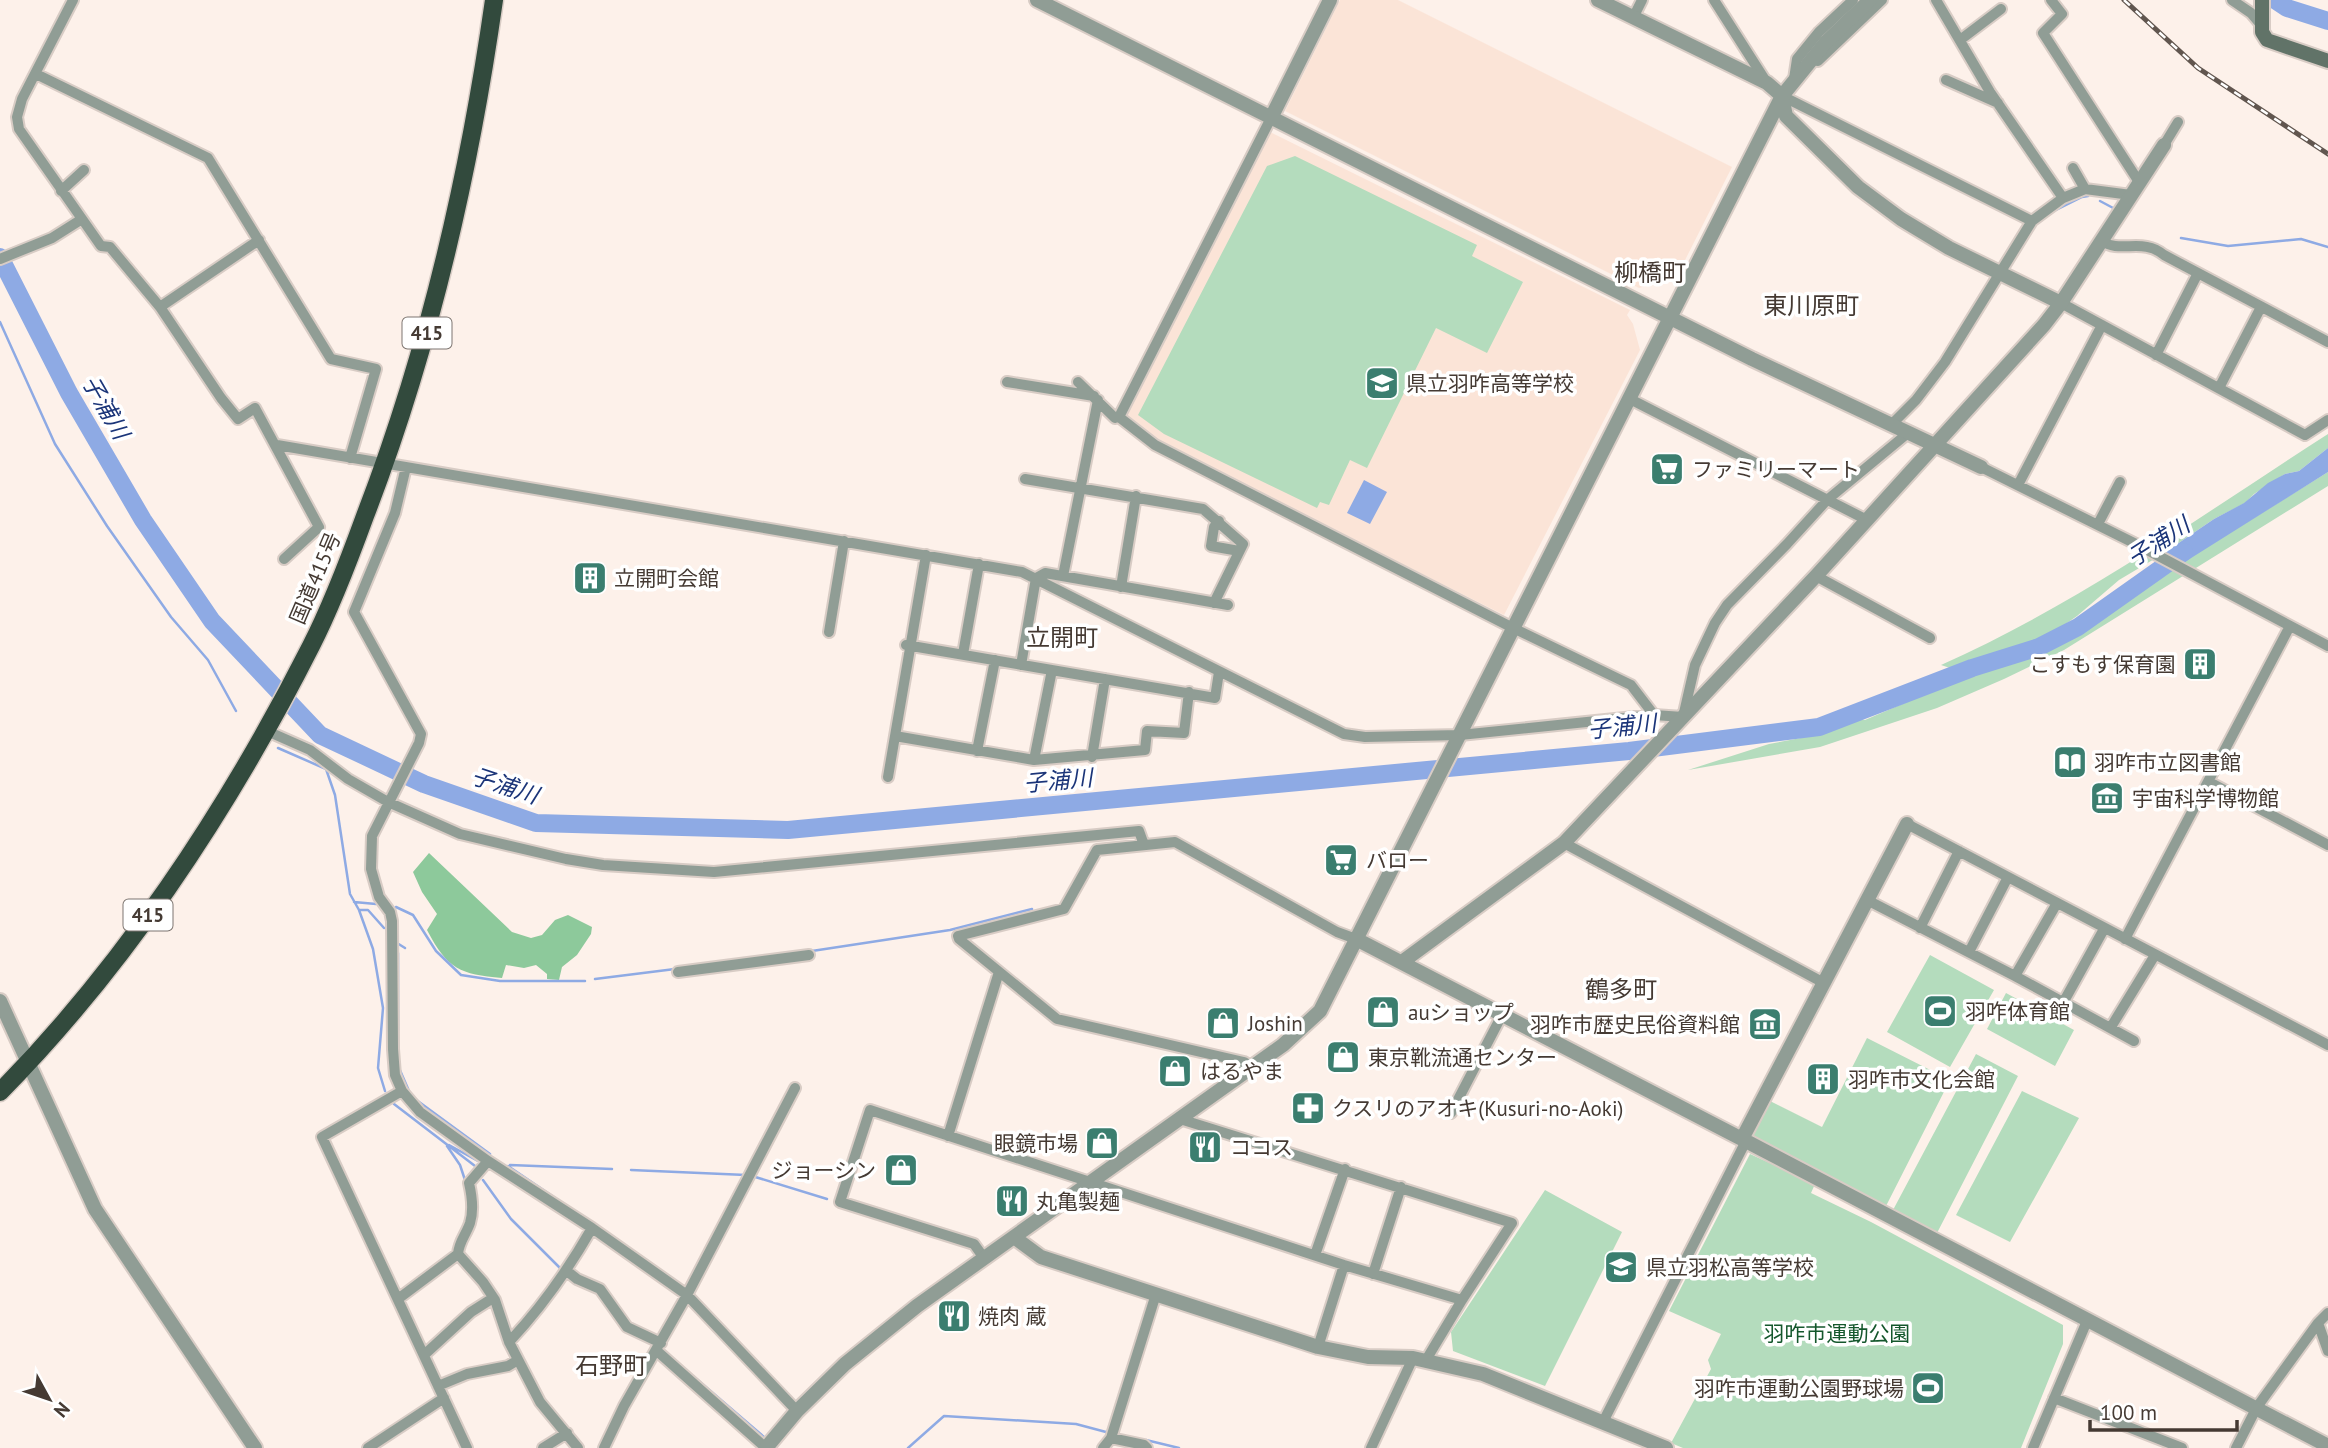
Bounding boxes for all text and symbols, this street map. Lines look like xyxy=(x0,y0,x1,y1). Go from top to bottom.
district label: 柳橋町 xyxy=(1614,257,1686,288)
district label: 東川原町 xyxy=(1763,290,1859,321)
road number: 415 xyxy=(402,318,452,348)
school or university icon: 県立羽咋高等学校 xyxy=(1363,364,1401,402)
water label: 子浦川 xyxy=(76,370,137,447)
place label: 県立羽咋高等学校 xyxy=(1406,370,1574,397)
supermarket icon: ファミリーマート xyxy=(1648,450,1686,488)
place label: ファミリーマート xyxy=(1692,456,1860,483)
water label: 子浦川 xyxy=(2121,508,2197,572)
street label: 国道415号 xyxy=(284,528,346,628)
building icon: 立開町会館 xyxy=(571,559,609,597)
place label: 立開町会館 xyxy=(614,565,719,592)
district label: 立開町 xyxy=(1026,622,1098,653)
building icon: こすもす保育園 xyxy=(2181,645,2219,683)
place label: こすもす保育園 xyxy=(2029,651,2176,678)
water label: 子浦川 xyxy=(1586,708,1661,744)
library icon: 羽咋市立図書館 xyxy=(2051,743,2089,781)
place label: 羽咋市立図書館 xyxy=(2094,749,2241,776)
water label: 子浦川 xyxy=(468,761,545,810)
water label: 子浦川 xyxy=(1022,762,1097,797)
museum icon: 宇宙科学博物館 xyxy=(2088,779,2126,817)
place label: 宇宙科学博物館 xyxy=(2132,785,2279,812)
supermarket icon: バロー xyxy=(1322,841,1360,879)
place label: バロー xyxy=(1366,847,1429,874)
road number: 415 xyxy=(124,900,172,931)
district label: 鶴多町 xyxy=(1585,974,1657,1005)
sports icon: 羽咋体育館 xyxy=(1921,992,1959,1030)
shop icon: auショップ xyxy=(1364,993,1402,1031)
place label: 羽咋体育館 xyxy=(1965,998,2070,1025)
place label: auショップ xyxy=(1408,999,1514,1026)
shop icon: Joshin xyxy=(1204,1004,1242,1042)
museum icon: 羽咋市歴史民俗資料館 xyxy=(1746,1005,1784,1043)
place label: Joshin xyxy=(1247,1010,1303,1037)
place label: 羽咋市歴史民俗資料館 xyxy=(1530,1011,1740,1038)
shop icon: 東京靴流通センター xyxy=(1324,1038,1362,1076)
place label: 東京靴流通センター xyxy=(1368,1044,1557,1071)
shop icon: はるやま xyxy=(1156,1052,1194,1090)
place label: はるやま xyxy=(1200,1058,1284,1085)
building icon: 羽咋市文化会館 xyxy=(1804,1060,1842,1098)
place label: 羽咋市文化会館 xyxy=(1848,1066,1995,1093)
pharmacy icon: クスリのアオキ(Kusuri-no-Aoki) xyxy=(1289,1089,1327,1127)
place label: クスリのアオキ(Kusuri-no-Aoki) xyxy=(1332,1095,1623,1122)
shop icon: 眼鏡市場 xyxy=(1083,1124,1121,1162)
restaurant icon: ココス xyxy=(1186,1128,1224,1166)
place label: 眼鏡市場 xyxy=(994,1130,1078,1157)
place label: ココス xyxy=(1230,1134,1293,1161)
shop icon: ジョーシン xyxy=(882,1151,920,1189)
place label: ジョーシン xyxy=(771,1157,876,1184)
restaurant icon: 丸亀製麺 xyxy=(993,1182,1031,1220)
place label: 丸亀製麺 xyxy=(1036,1188,1120,1215)
school or university icon: 県立羽松高等学校 xyxy=(1602,1248,1640,1286)
place label: 県立羽松高等学校 xyxy=(1646,1254,1814,1281)
restaurant icon: 焼肉 蔵 xyxy=(935,1297,973,1335)
place label: 焼肉 蔵 xyxy=(978,1303,1047,1330)
park label: 羽咋市運動公園 xyxy=(1764,1320,1911,1347)
district label: 石野町 xyxy=(575,1350,647,1381)
north arrow xyxy=(14,1364,84,1434)
sports icon: 羽咋市運動公園野球場 xyxy=(1909,1369,1947,1407)
place label: 羽咋市運動公園野球場 xyxy=(1694,1375,1904,1402)
scale bar xyxy=(2090,1388,2237,1432)
text: N xyxy=(49,1397,75,1422)
text: 100 m xyxy=(2100,1399,2157,1426)

